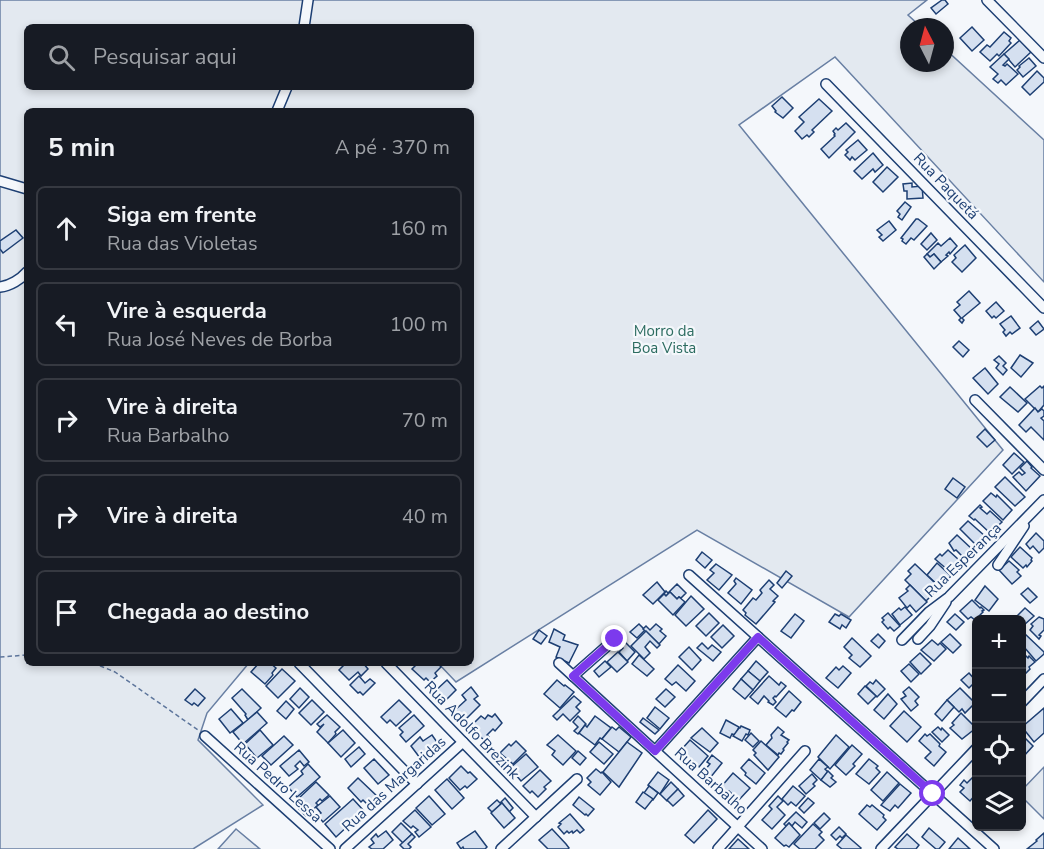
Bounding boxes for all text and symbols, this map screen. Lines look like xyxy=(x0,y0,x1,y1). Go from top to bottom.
north arrow xyxy=(900,18,954,72)
search box xyxy=(24,24,474,90)
icon: search xyxy=(45,41,78,74)
text: Pesquisar aqui xyxy=(93,42,237,72)
text: 5 min xyxy=(48,130,115,165)
text: A pé · 370 m xyxy=(335,134,450,161)
street label: Rua Paquetá xyxy=(909,148,983,224)
text: Siga em frente xyxy=(107,200,256,230)
icon: ahead xyxy=(50,212,83,245)
text: 160 m xyxy=(390,215,448,242)
text: Rua das Violetas xyxy=(107,230,258,257)
text: Vire à esquerda xyxy=(107,296,267,326)
icon: left xyxy=(50,308,83,341)
text: 100 m xyxy=(390,311,448,338)
park label: Morro da Boa Vista xyxy=(632,321,696,358)
text: Rua José Neves de Borba xyxy=(107,326,333,353)
text: Vire à direita xyxy=(107,392,238,422)
icon: right xyxy=(50,404,83,437)
text: 70 m xyxy=(402,407,448,434)
text: Rua Barbalho xyxy=(107,422,229,449)
icon: right xyxy=(50,500,83,533)
text: Vire à direita xyxy=(107,501,238,531)
text: 40 m xyxy=(402,503,448,530)
street label: Rua Esperança xyxy=(920,518,1006,602)
icon: arrive xyxy=(50,596,83,629)
text: Chegada ao destino xyxy=(107,597,309,627)
map controls xyxy=(972,615,1026,831)
button: + xyxy=(972,615,1026,669)
route end xyxy=(601,625,627,651)
button: − xyxy=(972,669,1026,723)
street label: Rua Adolfo Brezink xyxy=(420,677,524,784)
button: locate xyxy=(972,723,1026,777)
street label: Rua das Margaridas xyxy=(338,732,450,836)
street label: Rua Pedro Lessa xyxy=(230,737,326,827)
street label: Rua Barbalho xyxy=(670,743,752,819)
button: layers xyxy=(972,777,1026,831)
route start xyxy=(919,780,945,806)

